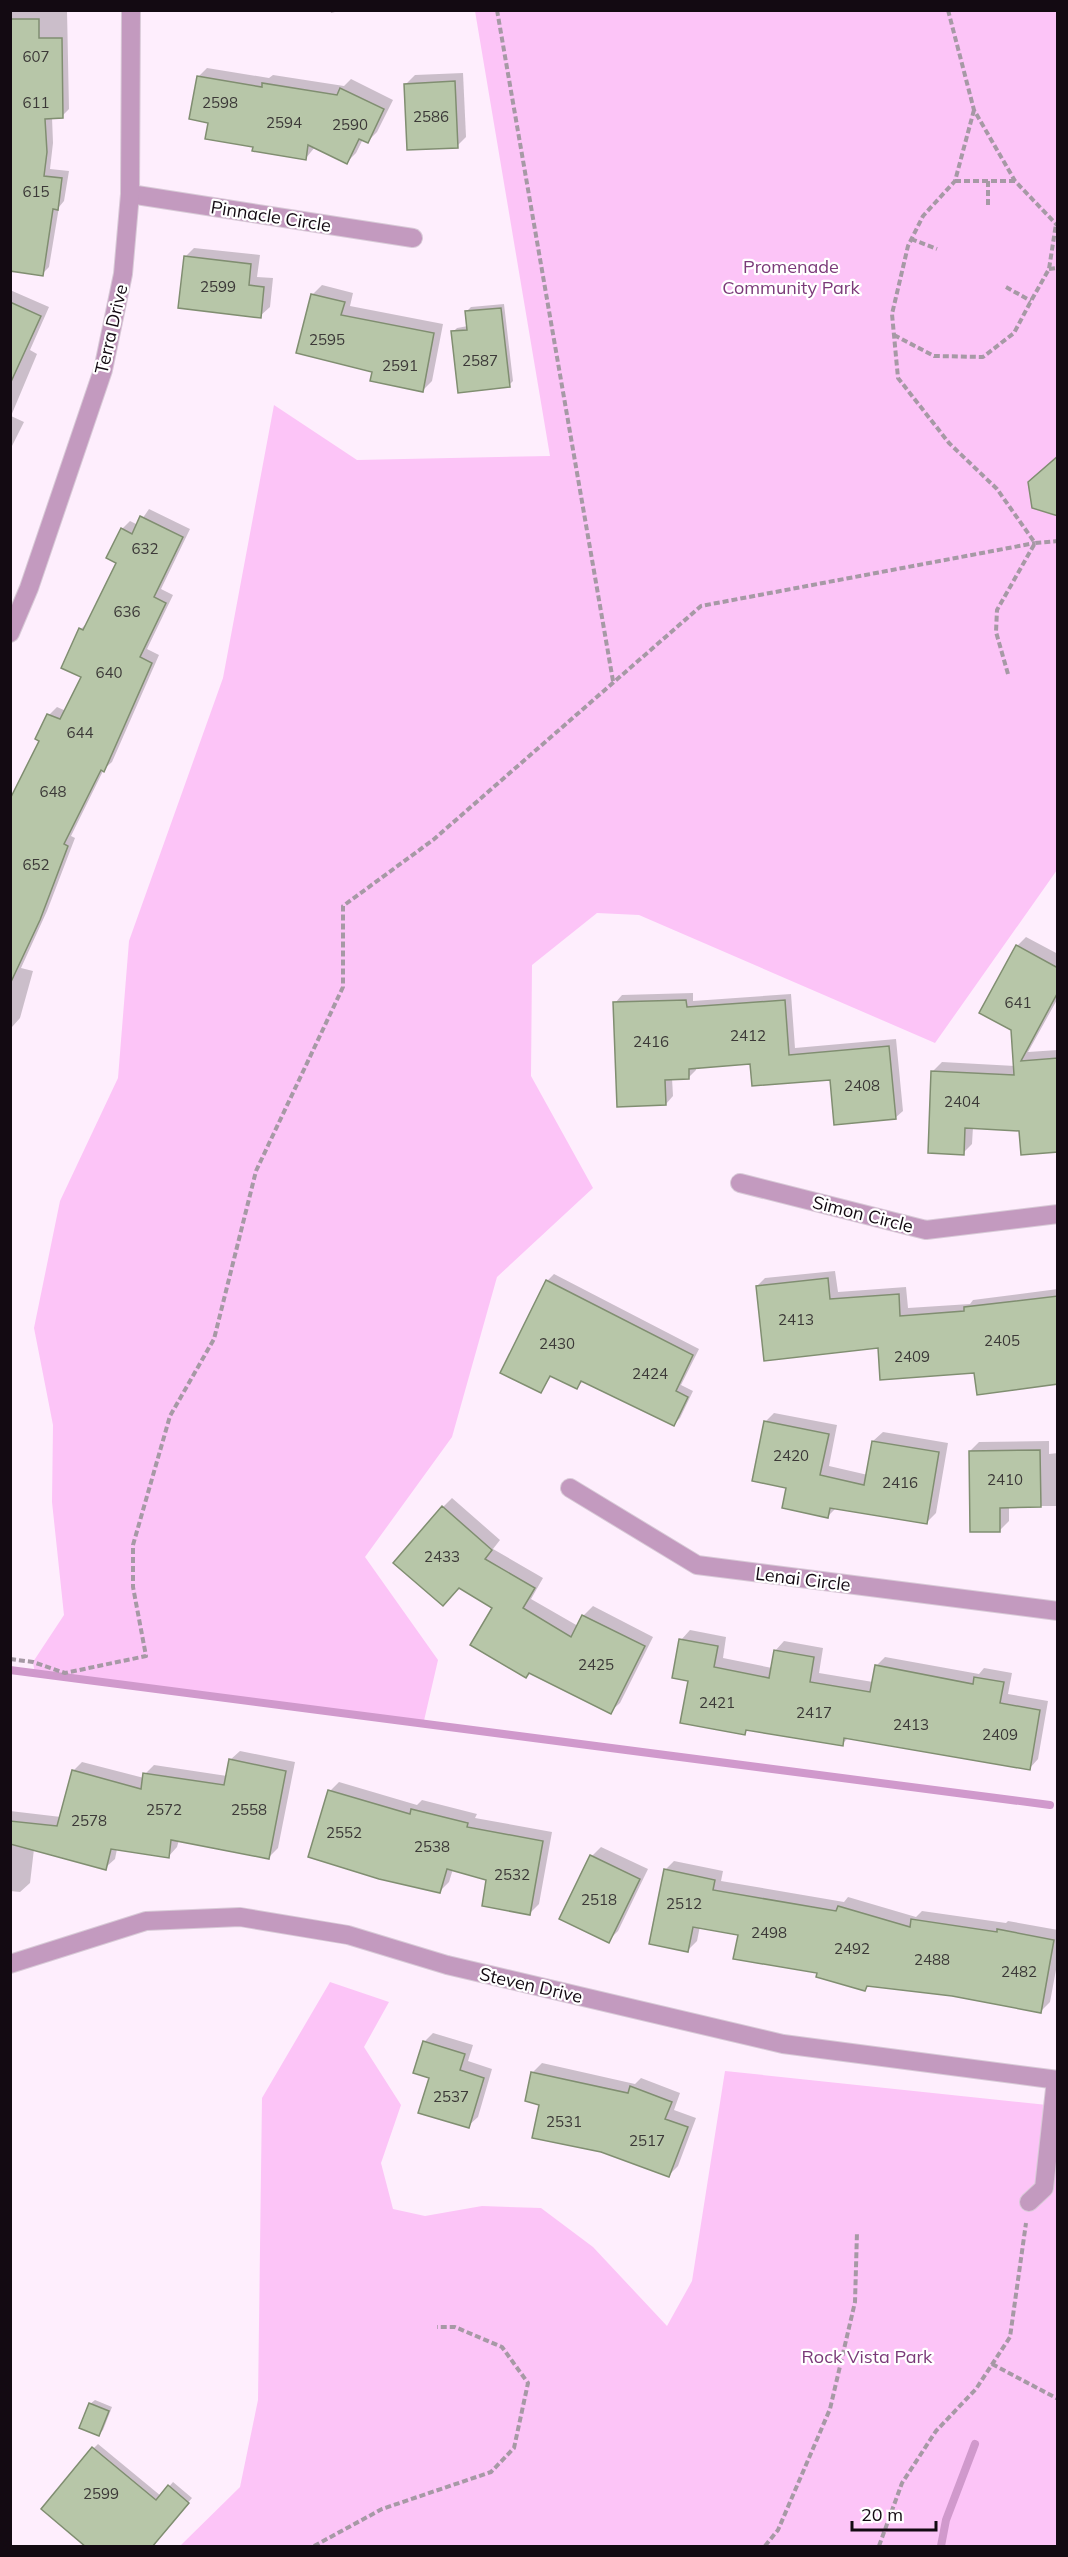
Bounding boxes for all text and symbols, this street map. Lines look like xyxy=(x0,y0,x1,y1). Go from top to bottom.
house number: 607 xyxy=(22,47,50,66)
house number: 611 xyxy=(22,93,50,112)
house number: 2598 xyxy=(202,93,238,112)
house number: 2586 xyxy=(413,107,449,126)
house number: 2594 xyxy=(266,113,302,132)
house number: 2590 xyxy=(332,115,368,134)
house number: 615 xyxy=(22,182,50,201)
street label: Pinnacle Circle xyxy=(209,195,333,237)
park label: Promenade Community Park xyxy=(722,255,860,299)
house number: 2599 xyxy=(200,277,236,296)
street label: Terra Drive xyxy=(90,282,132,376)
house number: 2595 xyxy=(309,330,345,349)
house number: 2587 xyxy=(462,351,498,370)
house number: 2591 xyxy=(382,356,418,375)
house number: 632 xyxy=(131,539,159,558)
house number: 636 xyxy=(113,602,141,621)
house number: 640 xyxy=(95,663,123,682)
house number: 644 xyxy=(66,723,94,742)
house number: 648 xyxy=(39,782,67,801)
house number: 652 xyxy=(22,855,50,874)
house number: 641 xyxy=(1004,993,1032,1012)
house number: 2412 xyxy=(730,1026,766,1045)
house number: 2416 xyxy=(633,1032,669,1051)
house number: 2408 xyxy=(844,1076,880,1095)
house number: 2404 xyxy=(944,1092,980,1111)
street label: Simon Circle xyxy=(810,1190,916,1238)
house number: 2413 xyxy=(778,1310,814,1329)
house number: 2405 xyxy=(984,1331,1020,1350)
house number: 2430 xyxy=(539,1334,575,1353)
house number: 2409 xyxy=(894,1347,930,1366)
house number: 2424 xyxy=(632,1364,668,1383)
house number: 2420 xyxy=(773,1446,809,1465)
house number: 2410 xyxy=(987,1470,1023,1489)
house number: 2416 xyxy=(882,1473,918,1492)
house number: 2433 xyxy=(424,1547,460,1566)
street label: Lenai Circle xyxy=(754,1562,852,1596)
house number: 2425 xyxy=(578,1655,614,1674)
house number: 2421 xyxy=(699,1693,735,1712)
house number: 2417 xyxy=(796,1703,832,1722)
house number: 2413 xyxy=(893,1715,929,1734)
house number: 2409 xyxy=(982,1725,1018,1744)
house number: 2572 xyxy=(146,1800,182,1819)
house number: 2558 xyxy=(231,1800,267,1819)
house number: 2578 xyxy=(71,1811,107,1830)
house number: 2552 xyxy=(326,1823,362,1842)
house number: 2538 xyxy=(414,1837,450,1856)
house number: 2532 xyxy=(494,1865,530,1884)
house number: 2518 xyxy=(581,1890,617,1909)
house number: 2512 xyxy=(666,1894,702,1913)
house number: 2498 xyxy=(751,1923,787,1942)
house number: 2492 xyxy=(834,1939,870,1958)
house number: 2488 xyxy=(914,1950,950,1969)
street label: Steven Drive xyxy=(477,1962,585,2008)
house number: 2482 xyxy=(1001,1962,1037,1981)
house number: 2537 xyxy=(433,2087,469,2106)
house number: 2531 xyxy=(546,2112,582,2131)
house number: 2517 xyxy=(629,2131,665,2150)
park label: Rock Vista Park xyxy=(802,2345,933,2368)
house number: 2599 xyxy=(83,2484,119,2503)
scale bar xyxy=(852,2494,936,2532)
text: 20 m xyxy=(861,2503,903,2526)

